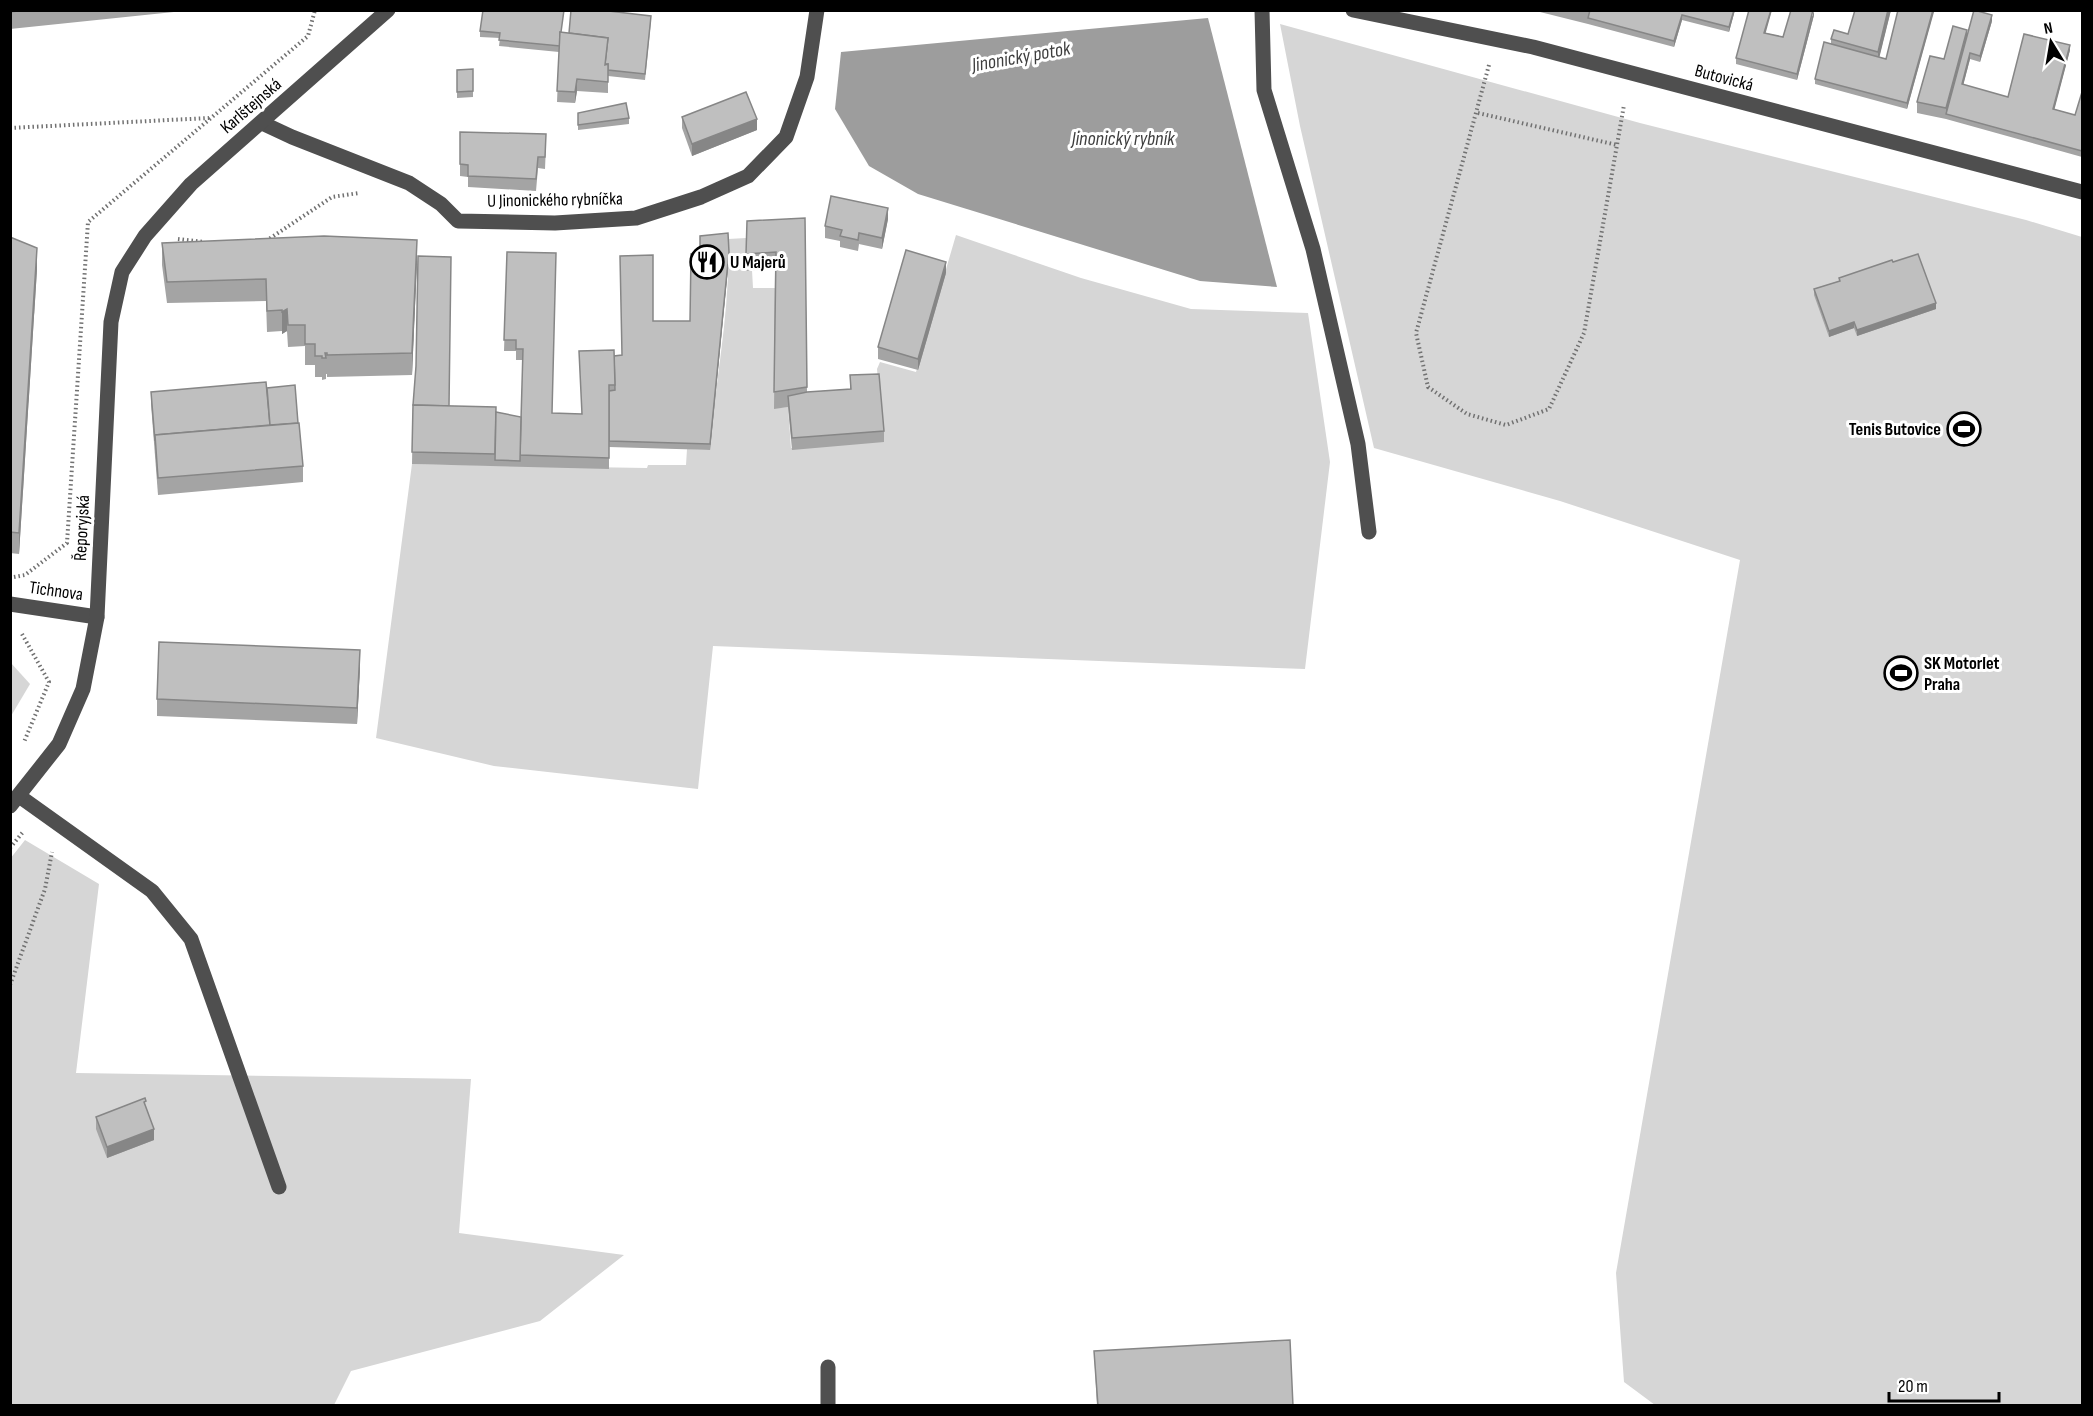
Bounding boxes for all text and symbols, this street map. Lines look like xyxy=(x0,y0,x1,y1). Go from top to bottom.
north arrow xyxy=(2021,12,2081,72)
text: N xyxy=(2042,19,2054,39)
water label: Jinonický potok xyxy=(969,36,1073,78)
street label: Butovická xyxy=(1693,60,1756,96)
street label: Karlštejnská xyxy=(216,74,286,138)
water label: Jinonický rybník xyxy=(1070,127,1175,151)
street label: U Jinonického rybníčka xyxy=(487,188,623,212)
restaurant icon: U Majerů xyxy=(689,244,725,280)
place label: U Majerů xyxy=(730,252,786,273)
sports icon: Tenis Butovice xyxy=(1946,411,1982,447)
place label: Tenis Butovice xyxy=(1849,419,1941,440)
street label: Řeporyjská xyxy=(70,494,94,562)
street label: Tichnova xyxy=(28,577,84,605)
place label: SK Motorlet Praha xyxy=(1924,653,2000,695)
sports icon: SK Motorlet Praha xyxy=(1883,655,1919,691)
scale bar xyxy=(1889,1365,1998,1403)
text: 20 m xyxy=(1898,1376,1928,1397)

